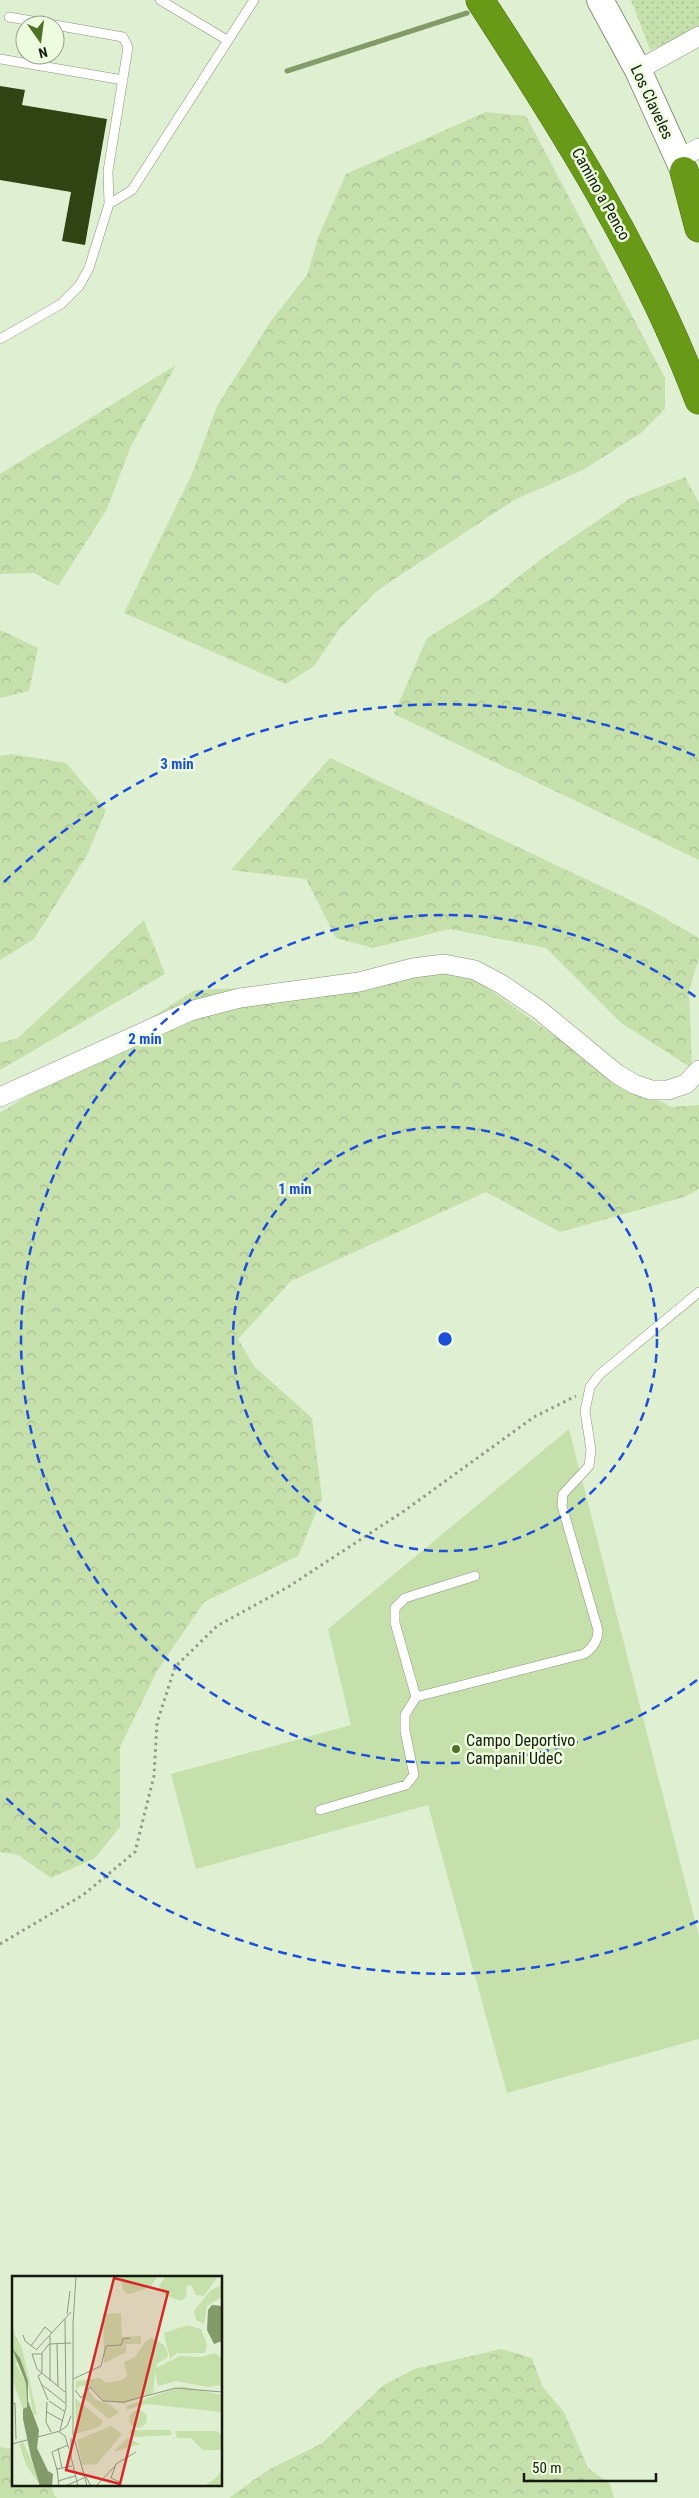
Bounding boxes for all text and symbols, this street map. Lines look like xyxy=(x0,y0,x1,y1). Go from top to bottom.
north arrow xyxy=(15,15,65,65)
text: N xyxy=(37,44,49,61)
street label: Los Claveles xyxy=(627,62,677,142)
street label: Camino a Penco xyxy=(568,144,634,244)
text: 3 min xyxy=(160,755,194,773)
text: 2 min xyxy=(128,1030,162,1048)
text: 1 min xyxy=(278,1180,312,1198)
centre of rings xyxy=(436,1330,454,1348)
place label: Campo Deportivo Campanil UdeC xyxy=(466,1731,575,1768)
marker: Campo Deportivo Campanil UdeC xyxy=(450,1743,462,1755)
inset map xyxy=(12,2276,222,2486)
scale bar xyxy=(524,2450,656,2482)
text: 50 m xyxy=(532,2459,562,2477)

